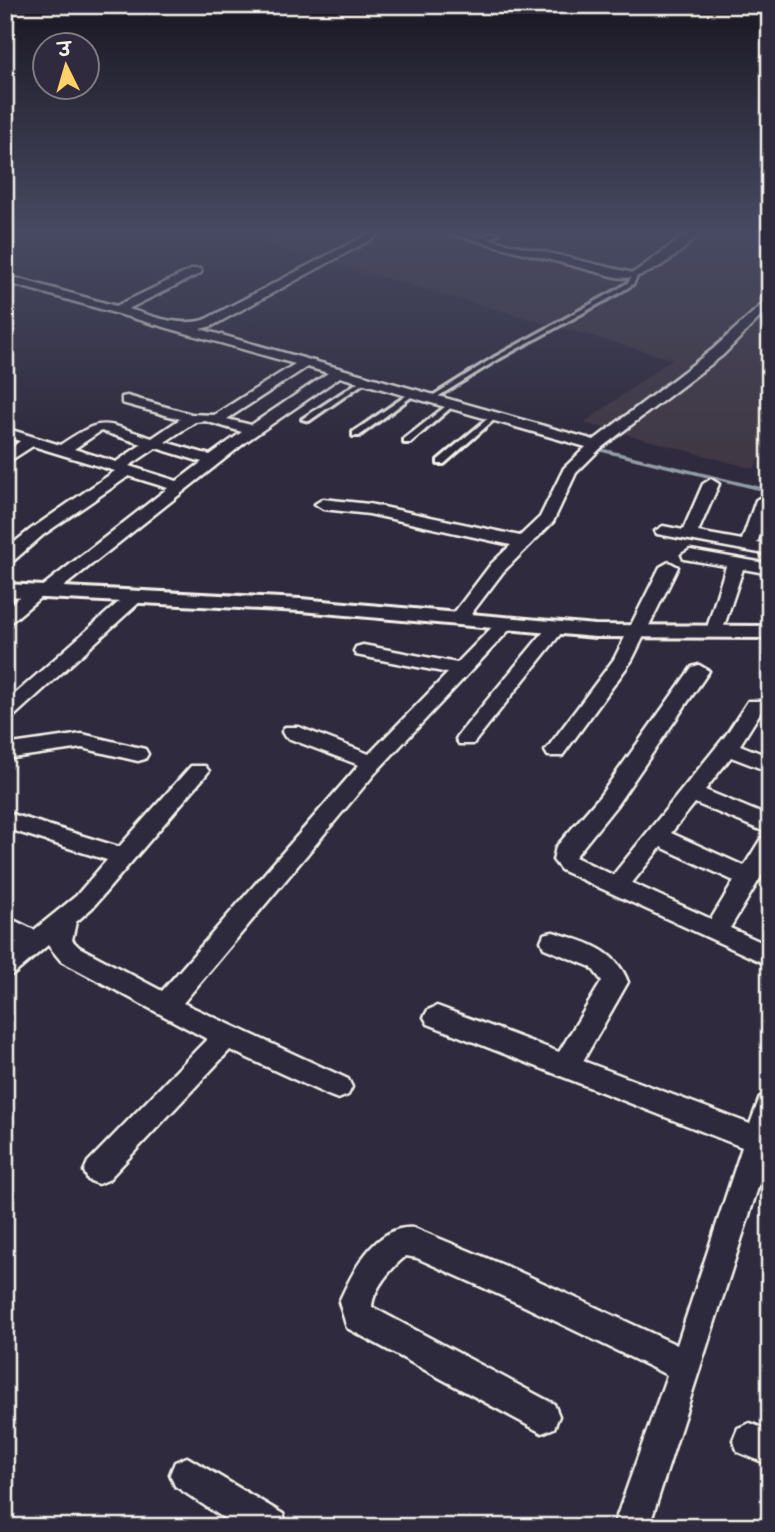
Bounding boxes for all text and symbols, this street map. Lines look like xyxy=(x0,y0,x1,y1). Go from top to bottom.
north arrow xyxy=(32,32,102,102)
text: उ xyxy=(55,36,74,63)

